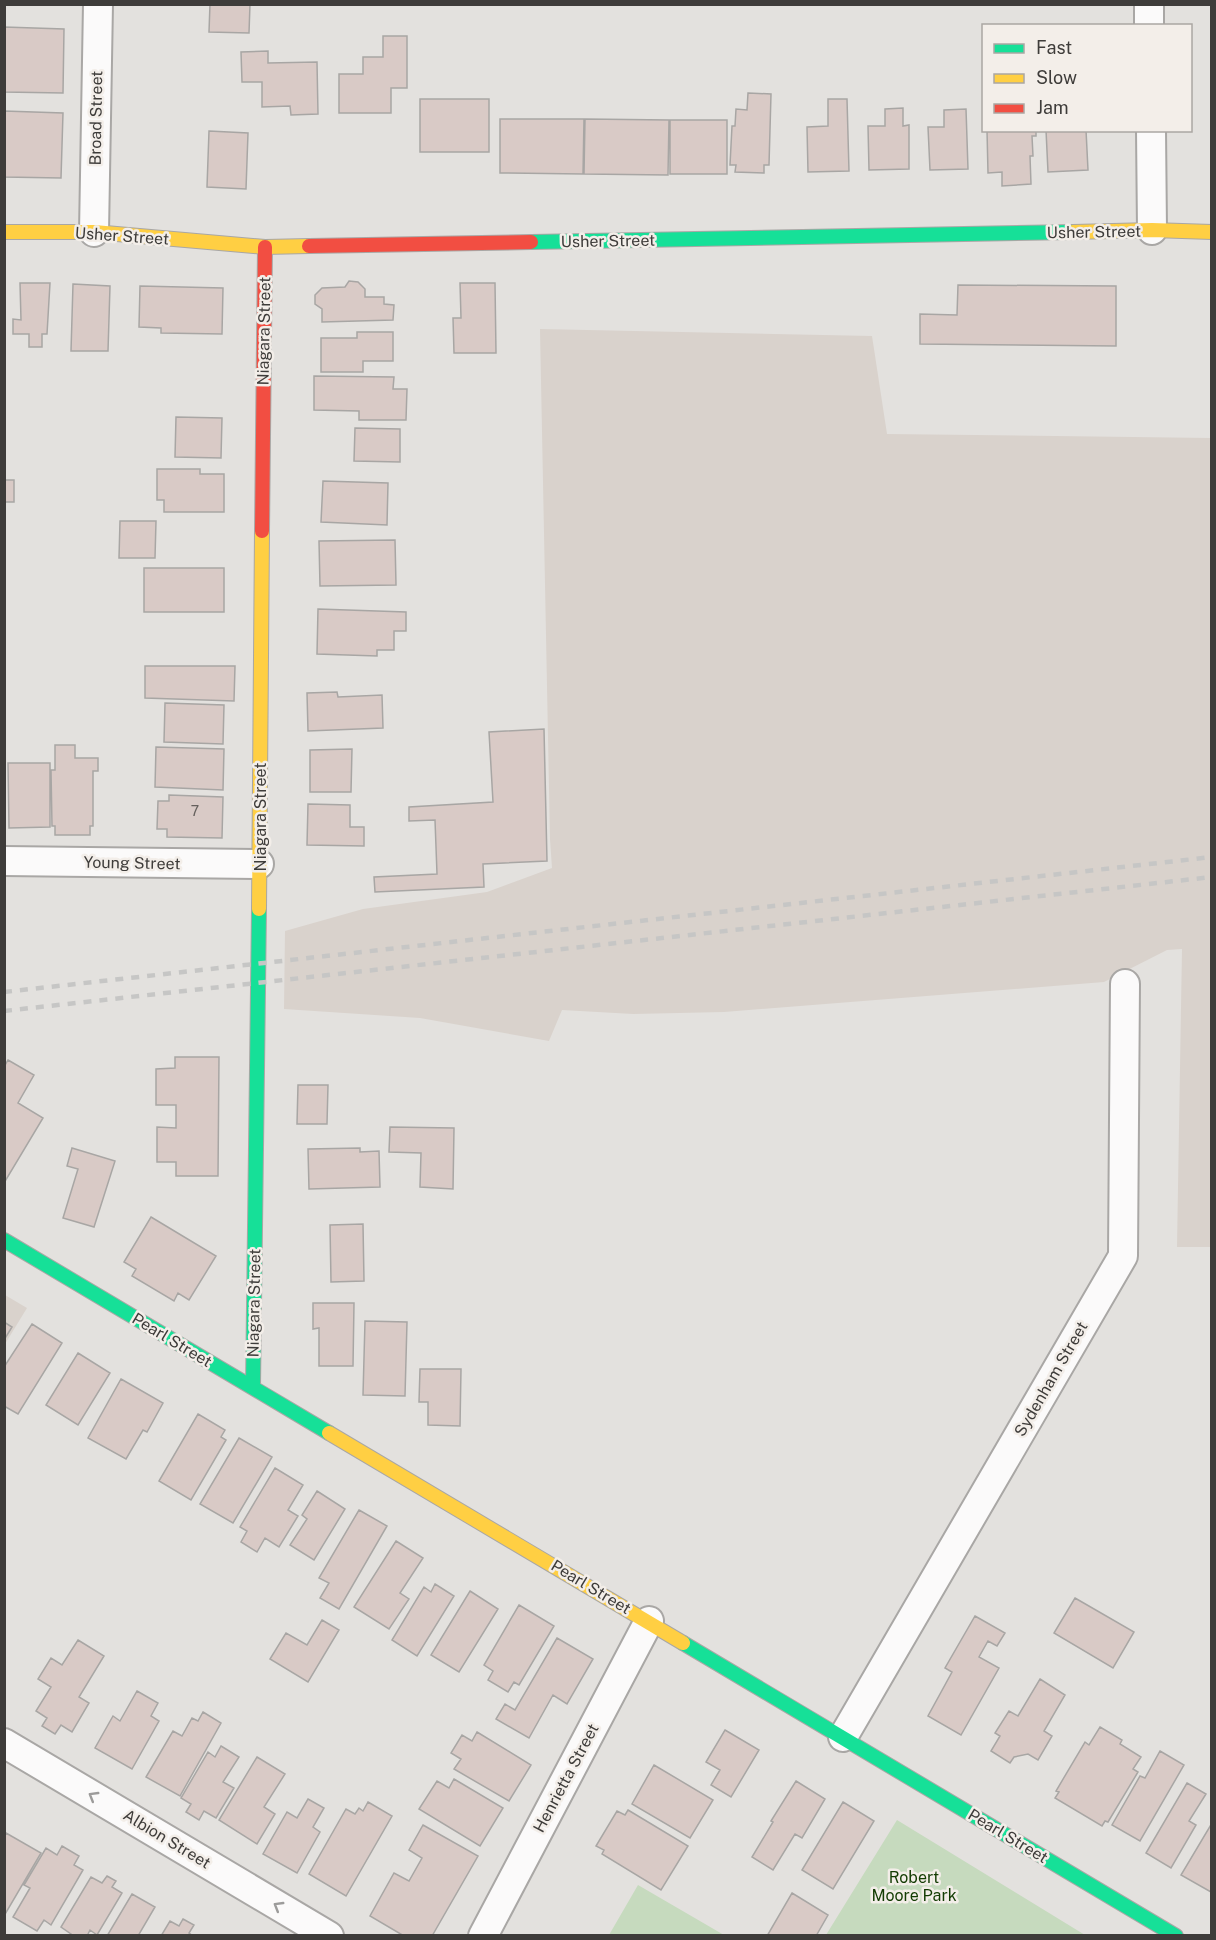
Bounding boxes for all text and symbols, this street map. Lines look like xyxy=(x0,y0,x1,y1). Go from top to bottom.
legend xyxy=(982,24,1192,132)
text: Fast xyxy=(1036,37,1072,58)
text: Slow xyxy=(1036,67,1077,88)
street label: Broad Street xyxy=(86,70,106,166)
text: Jam xyxy=(1036,97,1069,118)
street label: Usher Street xyxy=(1047,222,1141,242)
street label: Usher Street xyxy=(74,223,170,249)
street label: Usher Street xyxy=(561,231,655,251)
street label: Niagara Street xyxy=(254,276,274,386)
street label: Niagara Street xyxy=(251,763,270,871)
house number: 7 xyxy=(191,803,199,819)
street label: Young Street xyxy=(83,853,181,873)
street label: Niagara Street xyxy=(244,1248,264,1358)
street label: Pearl Street xyxy=(129,1309,215,1371)
street label: Sydenham Street xyxy=(1010,1318,1092,1440)
street label: Pearl Street xyxy=(548,1556,634,1618)
street label: Henrietta Street xyxy=(529,1720,603,1836)
one-way arrow xyxy=(89,1791,99,1803)
street label: Albion Street xyxy=(120,1805,214,1873)
street label: Pearl Street xyxy=(965,1805,1051,1867)
park label: Robert Moore Park xyxy=(871,1868,957,1905)
one-way arrow xyxy=(274,1901,284,1913)

